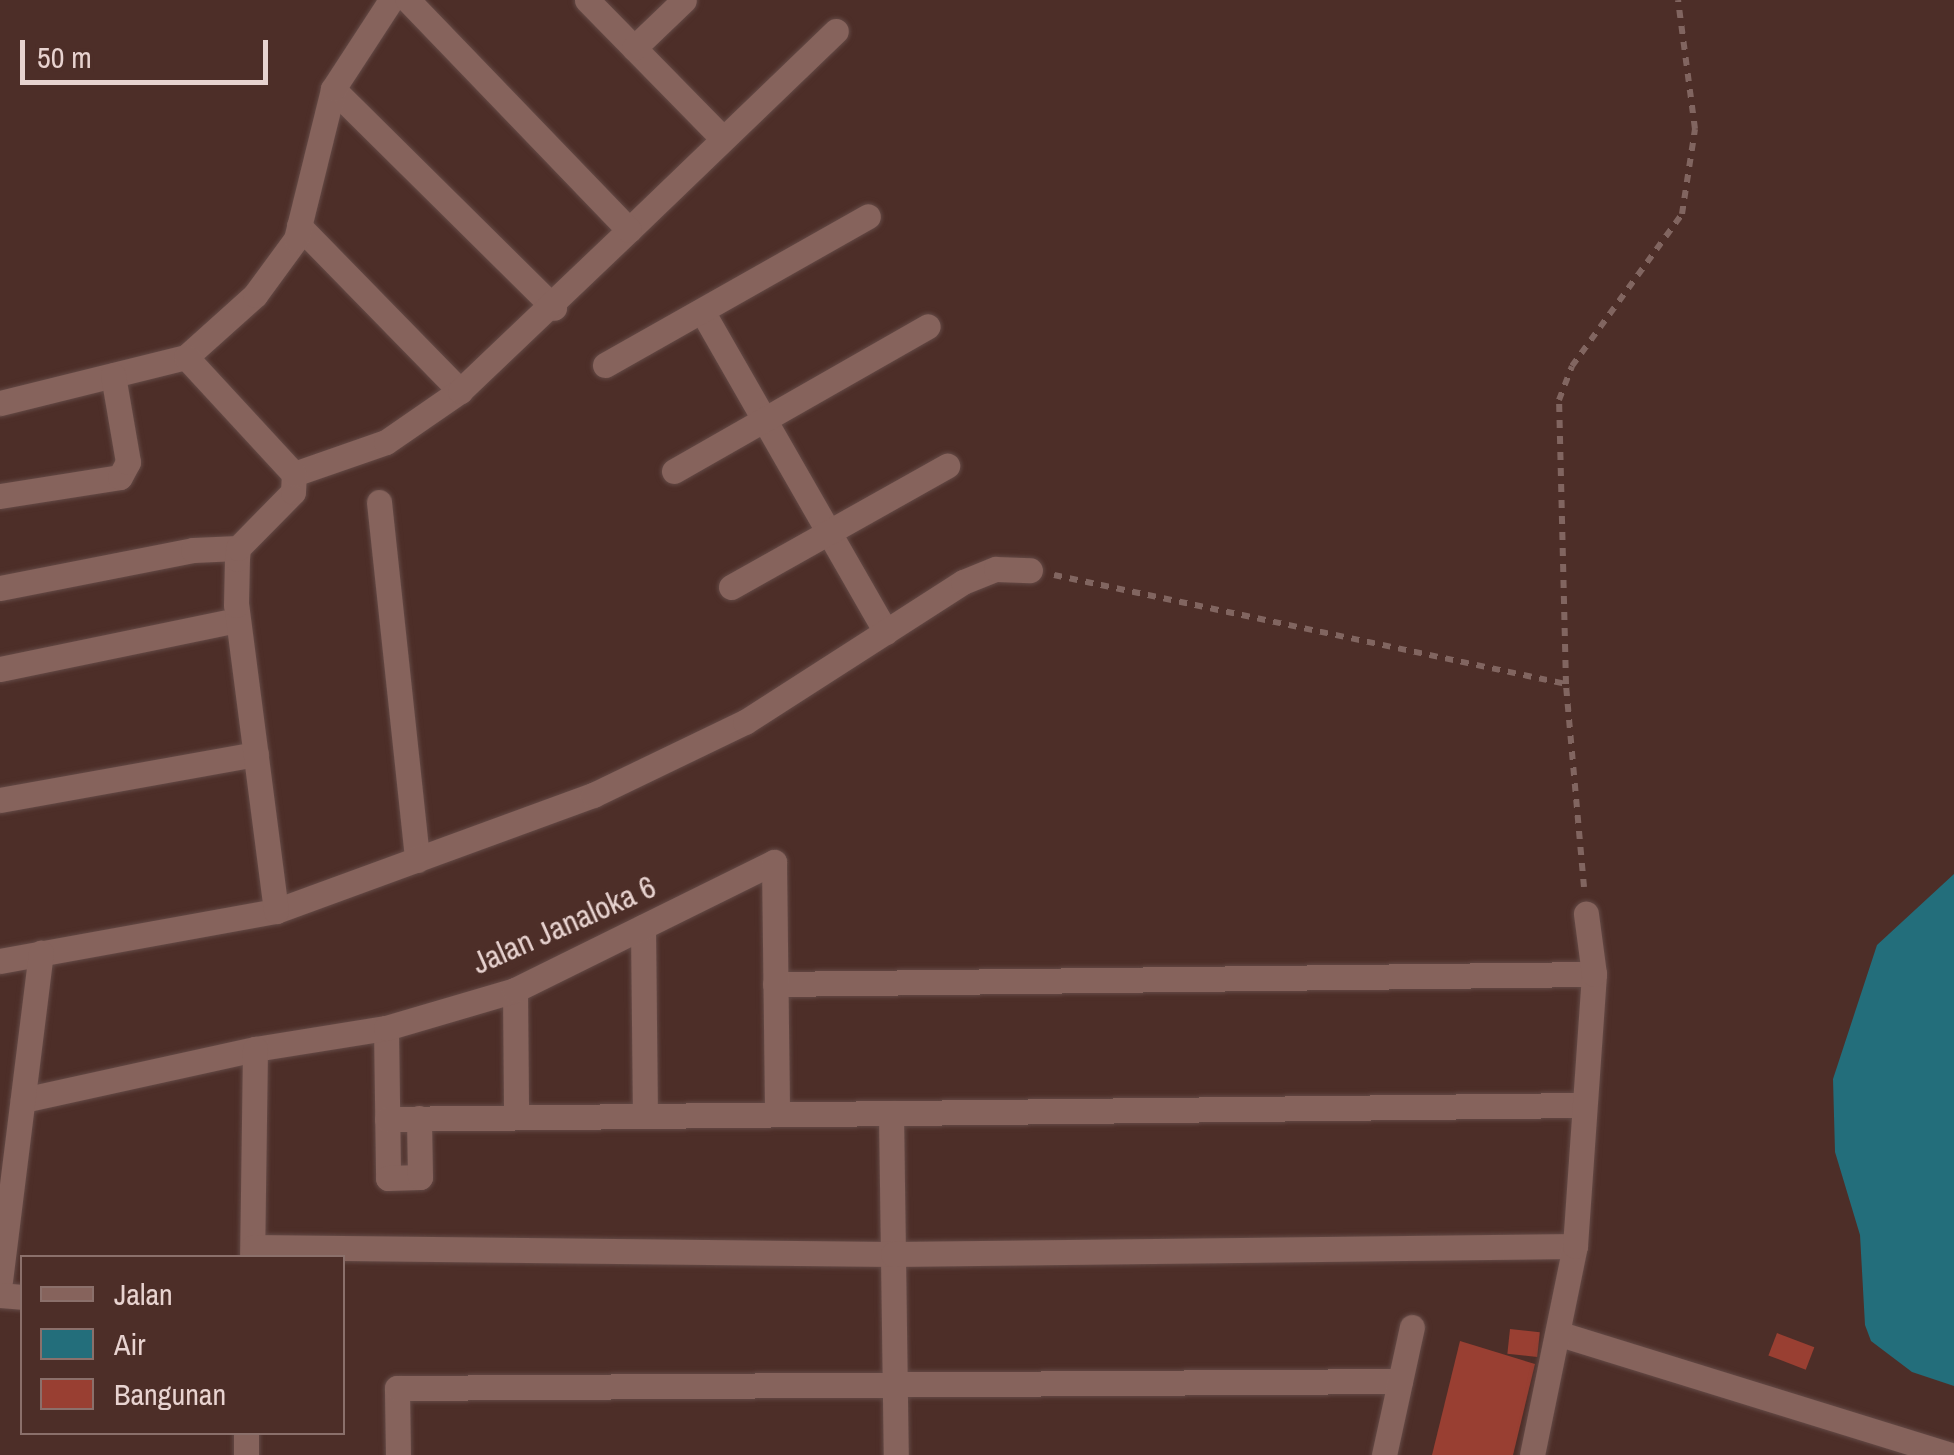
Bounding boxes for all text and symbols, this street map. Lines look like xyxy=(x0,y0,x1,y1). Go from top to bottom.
scale bar xyxy=(25,20,272,82)
text: 50 m xyxy=(37,37,92,77)
street label: Jalan Janaloka 6 xyxy=(466,867,662,983)
legend xyxy=(20,1255,345,1435)
text: Jalan xyxy=(114,1274,173,1314)
text: Air xyxy=(114,1324,145,1364)
text: Bangunan xyxy=(114,1374,226,1414)

